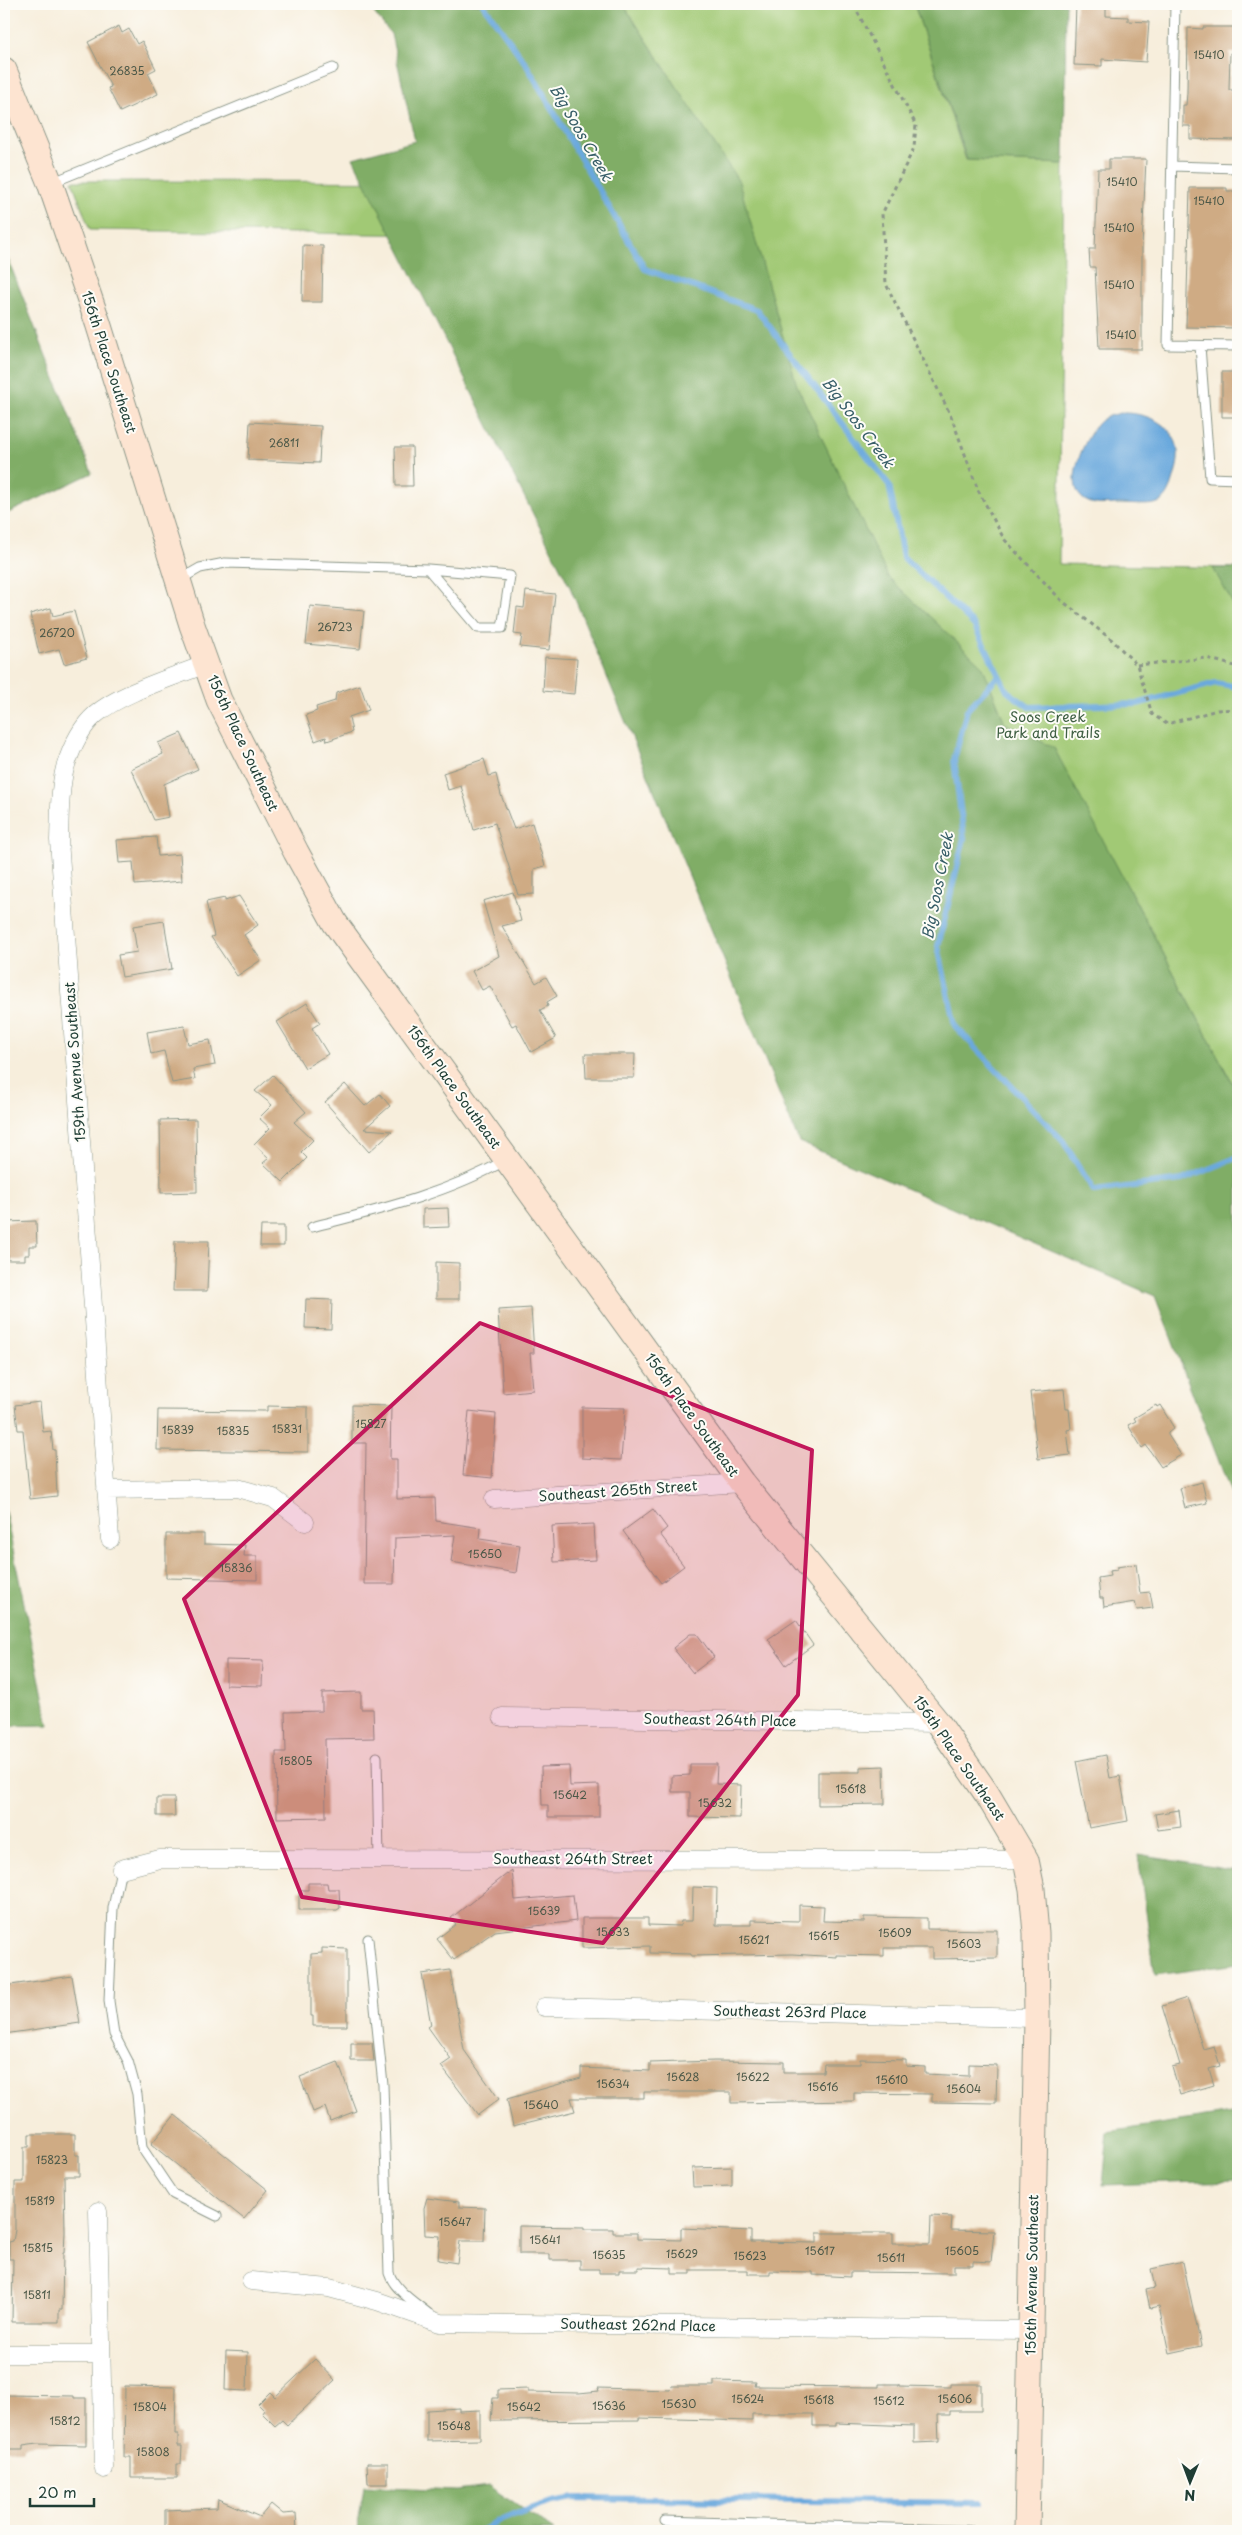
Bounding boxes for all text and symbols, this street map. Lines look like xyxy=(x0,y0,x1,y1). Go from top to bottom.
house number: 15410 xyxy=(1193,46,1225,63)
house number: 26835 xyxy=(109,62,145,79)
water label: Big Soos Creek xyxy=(545,80,620,186)
house number: 15410 xyxy=(1106,173,1138,190)
house number: 15410 xyxy=(1193,192,1225,209)
house number: 15410 xyxy=(1103,219,1135,236)
house number: 15410 xyxy=(1103,276,1135,293)
street label: 156th Place Southeast xyxy=(77,288,143,436)
house number: 15410 xyxy=(1105,326,1137,343)
water label: Big Soos Creek xyxy=(817,372,901,473)
house number: 26811 xyxy=(269,434,299,451)
house number: 26723 xyxy=(317,618,353,635)
house number: 26720 xyxy=(39,624,75,641)
street label: 156th Place Southeast xyxy=(203,671,285,815)
park label: Soos Creek Park and Trails xyxy=(996,706,1100,743)
water label: Big Soos Creek xyxy=(915,830,958,941)
street label: 159th Avenue Southeast xyxy=(58,981,91,1143)
street label: 156th Place Southeast xyxy=(402,1020,507,1153)
street label: 156th Place Southeast xyxy=(640,1348,745,1481)
house number: 15827 xyxy=(355,1415,387,1432)
house number: 15831 xyxy=(272,1420,302,1437)
house number: 15839 xyxy=(162,1421,194,1438)
house number: 15835 xyxy=(217,1422,249,1439)
street label: Southeast 265th Street xyxy=(538,1474,698,1507)
house number: 15650 xyxy=(468,1545,502,1562)
house number: 15836 xyxy=(220,1559,252,1576)
street label: 156th Place Southeast xyxy=(908,1691,1011,1825)
street label: Southeast 264th Place xyxy=(643,1708,797,1731)
house number: 15805 xyxy=(279,1752,313,1769)
house number: 15618 xyxy=(835,1780,867,1797)
house number: 15642 xyxy=(553,1786,587,1803)
house number: 15632 xyxy=(698,1794,732,1811)
street label: Southeast 264th Street xyxy=(493,1848,653,1869)
house number: 15639 xyxy=(528,1902,560,1919)
house number: 15633 xyxy=(596,1923,630,1940)
house number: 15609 xyxy=(878,1924,912,1941)
house number: 15615 xyxy=(809,1927,839,1944)
house number: 15621 xyxy=(739,1931,769,1948)
house number: 15603 xyxy=(947,1935,981,1952)
street label: Southeast 263rd Place xyxy=(713,2000,867,2023)
house number: 15628 xyxy=(666,2068,700,2085)
house number: 15622 xyxy=(736,2068,770,2085)
house number: 15610 xyxy=(876,2071,908,2088)
house number: 15634 xyxy=(596,2075,630,2092)
house number: 15616 xyxy=(807,2078,839,2095)
house number: 15604 xyxy=(947,2080,981,2097)
house number: 15640 xyxy=(523,2096,559,2113)
house number: 15823 xyxy=(36,2151,68,2168)
house number: 15819 xyxy=(25,2192,55,2209)
street label: 156th Avenue Southeast xyxy=(1020,2194,1043,2356)
house number: 15647 xyxy=(439,2213,471,2230)
house number: 15641 xyxy=(530,2231,560,2248)
house number: 15815 xyxy=(23,2239,53,2256)
house number: 15617 xyxy=(805,2242,835,2259)
house number: 15605 xyxy=(945,2242,979,2259)
house number: 15629 xyxy=(666,2245,698,2262)
house number: 15635 xyxy=(592,2246,626,2263)
house number: 15623 xyxy=(734,2247,766,2264)
house number: 15611 xyxy=(877,2249,905,2266)
house number: 15811 xyxy=(23,2286,51,2303)
street label: Southeast 262nd Place xyxy=(560,2313,716,2336)
house number: 15624 xyxy=(732,2390,764,2407)
house number: 15606 xyxy=(938,2390,972,2407)
house number: 15618 xyxy=(803,2391,835,2408)
house number: 15612 xyxy=(873,2392,905,2409)
house number: 15630 xyxy=(662,2395,696,2412)
house number: 15636 xyxy=(592,2397,626,2414)
house number: 15804 xyxy=(133,2398,167,2415)
house number: 15642 xyxy=(507,2398,541,2415)
house number: 15812 xyxy=(49,2412,81,2429)
house number: 15648 xyxy=(437,2417,471,2434)
house number: 15808 xyxy=(136,2443,170,2460)
north arrow xyxy=(1164,2458,1214,2508)
scale bar xyxy=(30,2475,94,2507)
text: 20 m xyxy=(38,2480,77,2503)
text: N xyxy=(1184,2485,1195,2506)

